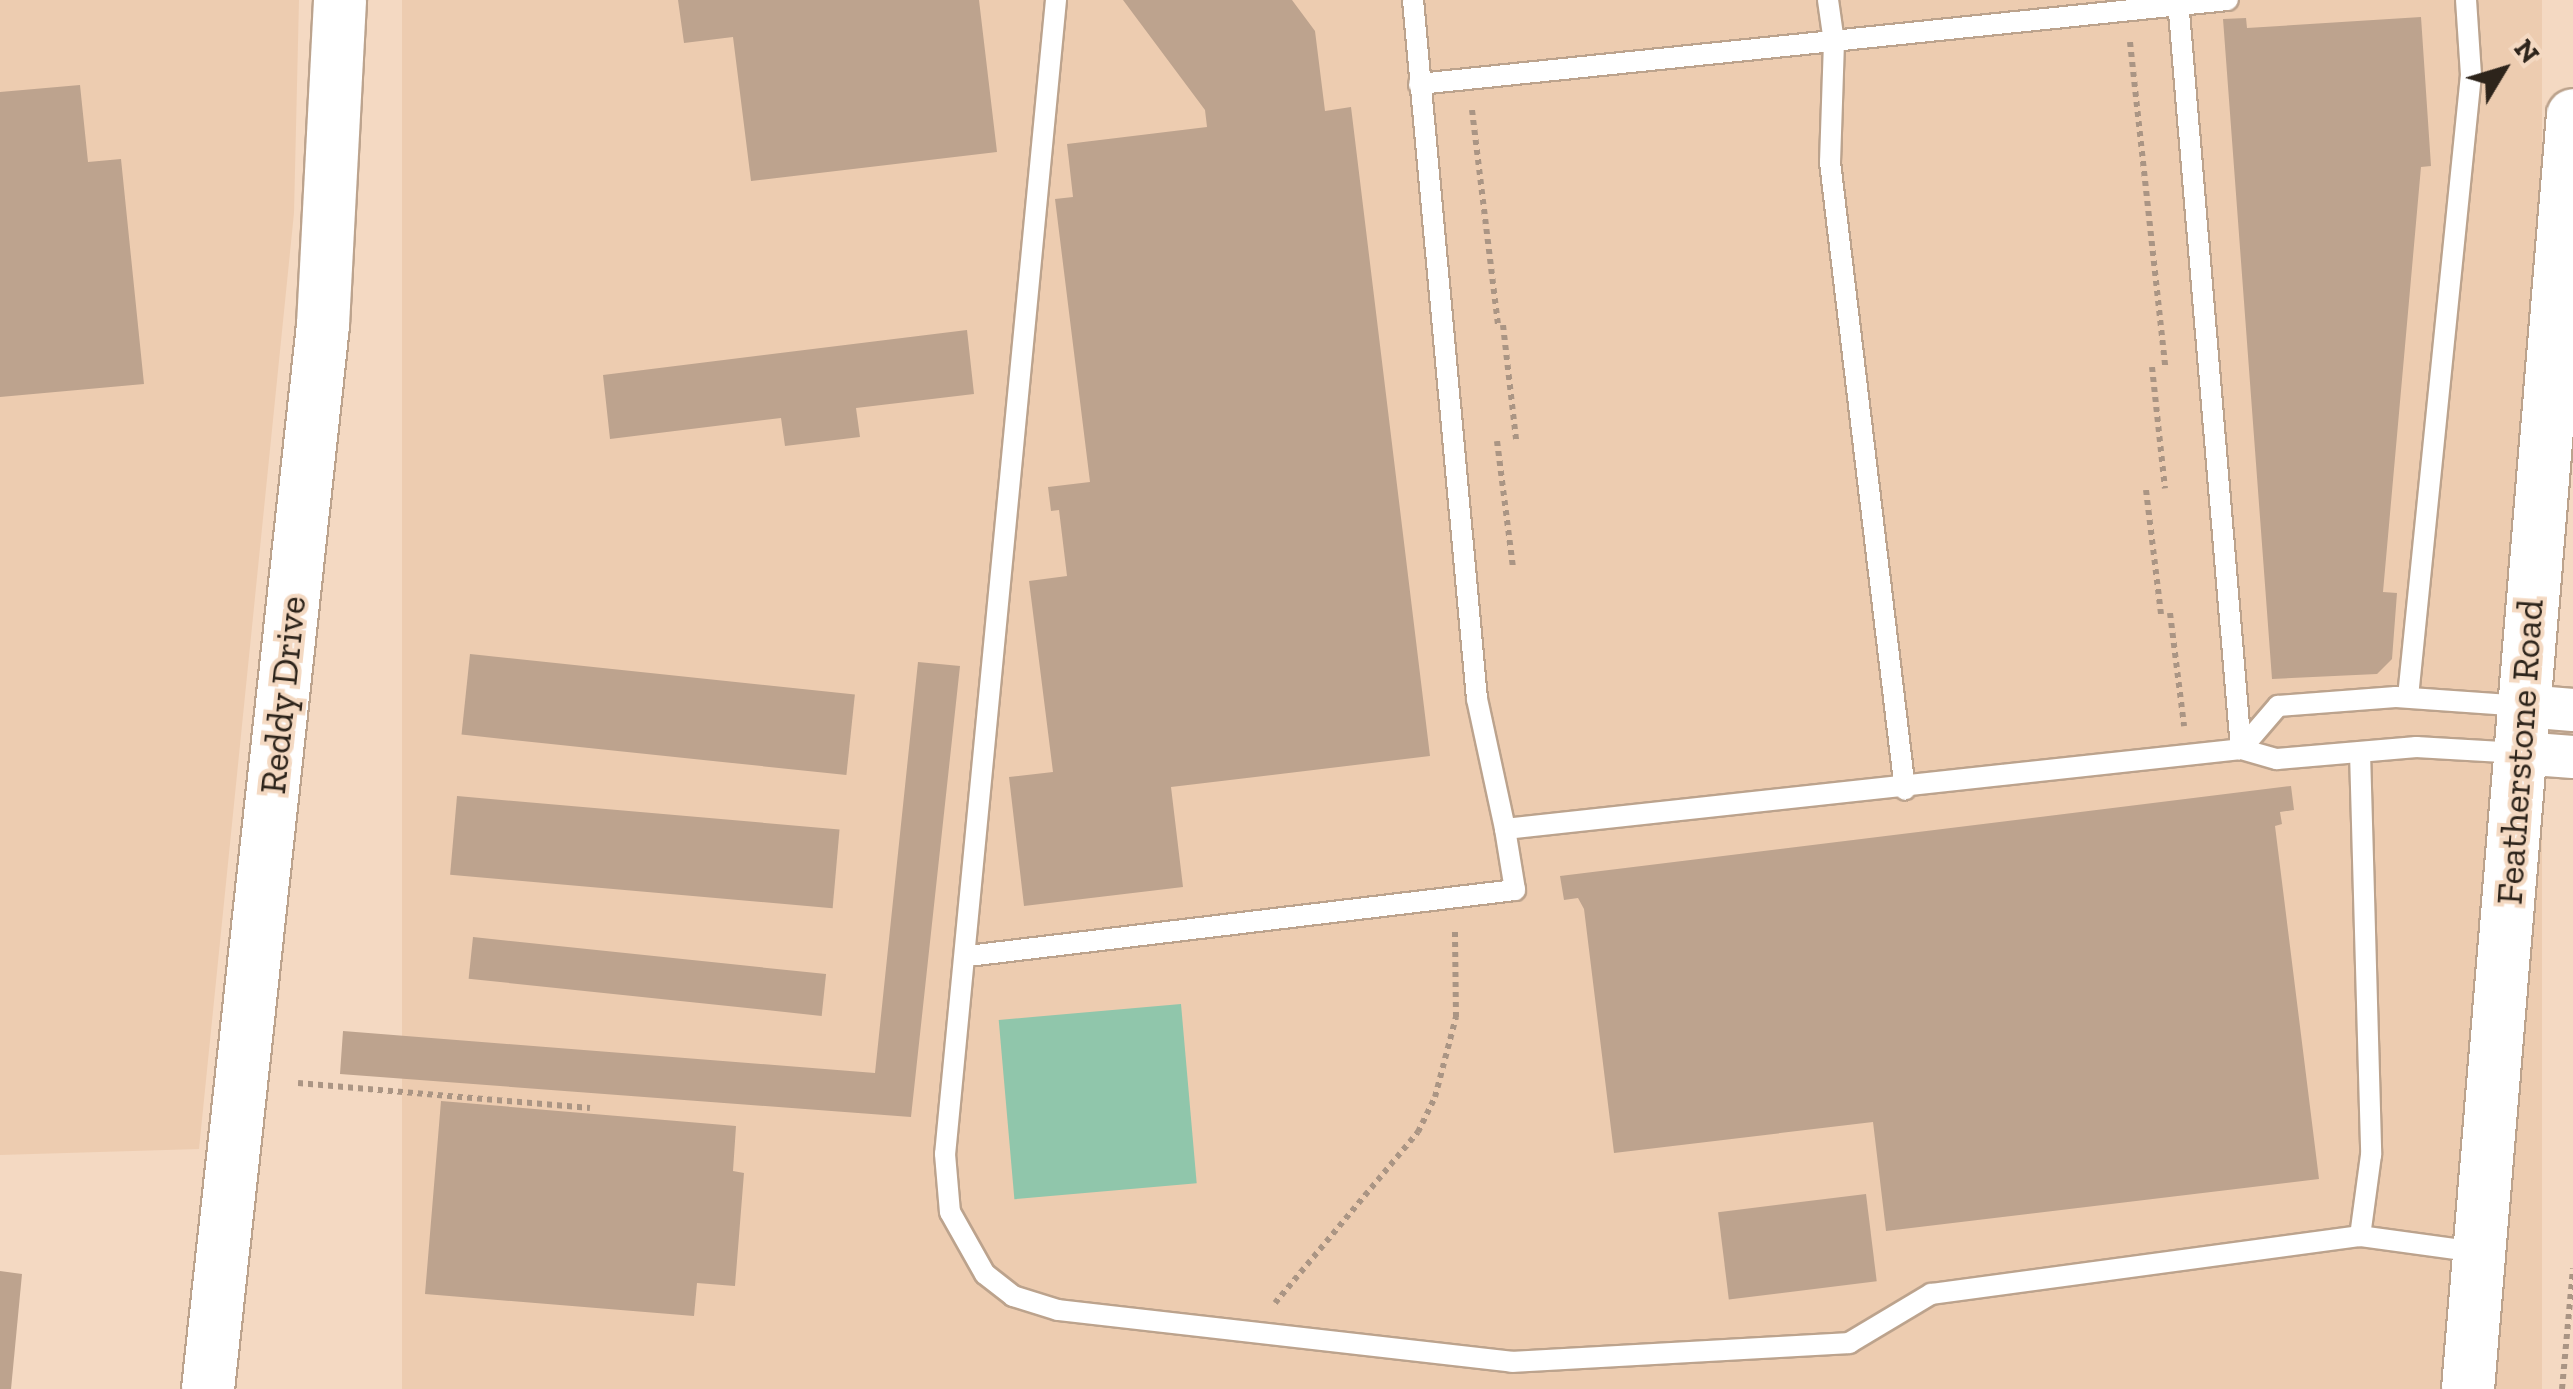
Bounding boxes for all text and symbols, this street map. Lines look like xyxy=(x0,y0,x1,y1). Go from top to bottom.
north arrow xyxy=(2453,20,2553,120)
text: N xyxy=(2507,33,2547,70)
street label: Reddy Drive xyxy=(250,593,316,797)
street label: Featherstone Road xyxy=(2487,598,2553,906)

